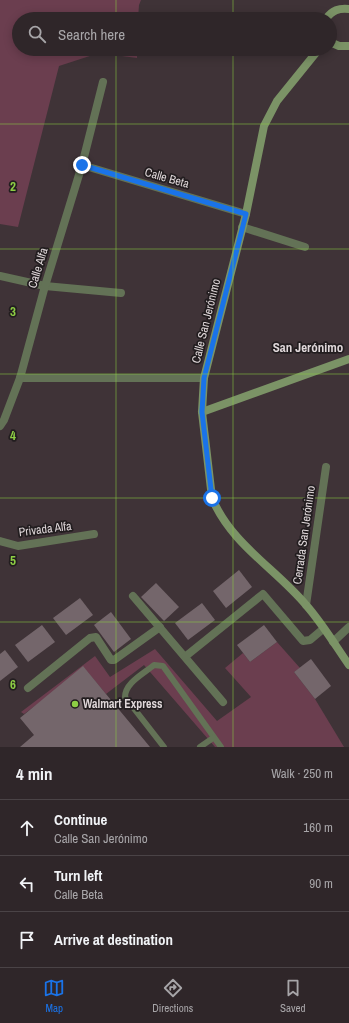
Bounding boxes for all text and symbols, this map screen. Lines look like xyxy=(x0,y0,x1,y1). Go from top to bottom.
search box xyxy=(12,12,337,56)
icon: search xyxy=(26,23,48,45)
text: Search here xyxy=(58,24,125,45)
route end xyxy=(73,156,91,174)
street label: Calle Beta xyxy=(143,164,192,192)
text: 2 xyxy=(10,178,16,195)
street label: Calle Alfa xyxy=(24,245,52,290)
street label: Calle San Jerónimo xyxy=(188,277,224,365)
text: 3 xyxy=(10,303,16,320)
district label: San Jerónimo xyxy=(273,339,343,356)
text: 4 xyxy=(10,427,16,444)
street label: Cerrada San Jerónimo xyxy=(289,485,319,585)
route start xyxy=(203,489,221,507)
street label: Privada Alfa xyxy=(18,518,73,540)
text: 5 xyxy=(10,552,16,569)
text: 6 xyxy=(10,676,16,693)
place label: Walmart Express xyxy=(83,696,163,712)
marker: Walmart Express xyxy=(70,699,80,709)
text: 4 min xyxy=(16,762,52,785)
text: Walk · 250 m xyxy=(271,765,333,782)
text: Continue xyxy=(54,809,107,830)
icon: ahead xyxy=(16,817,38,839)
text: 160 m xyxy=(303,819,333,836)
text: Calle San Jerónimo xyxy=(54,830,148,847)
text: Turn left xyxy=(54,865,102,886)
icon: left xyxy=(16,873,38,895)
text: 90 m xyxy=(309,875,333,892)
text: Calle Beta xyxy=(54,886,103,903)
icon: arrive xyxy=(16,929,38,951)
text: Arrive at destination xyxy=(54,929,173,950)
tab: Map xyxy=(43,977,65,1015)
tab: Directions xyxy=(152,977,193,1015)
tab: Saved xyxy=(280,977,306,1015)

